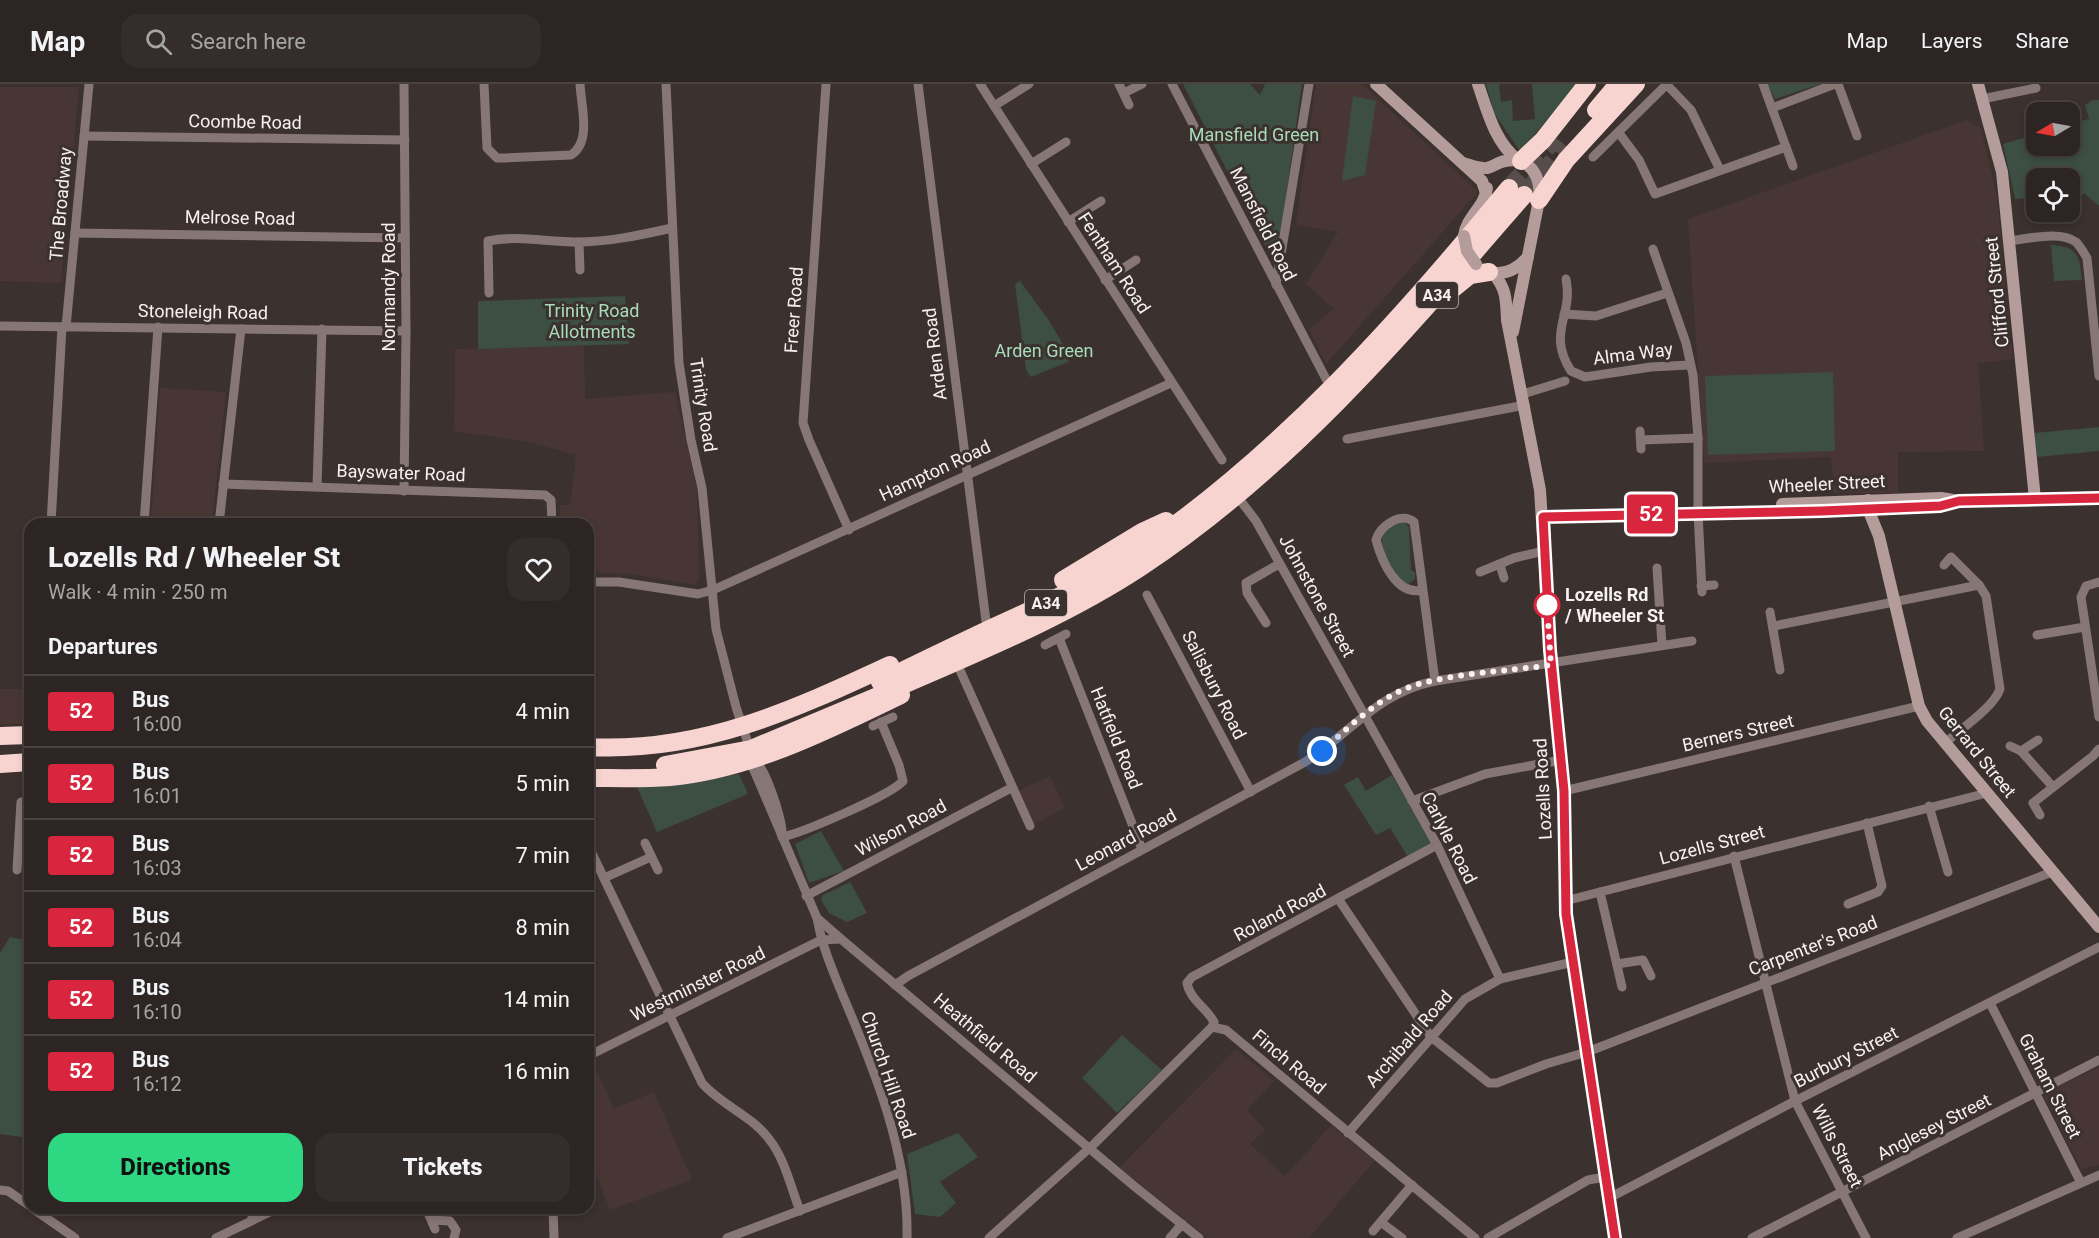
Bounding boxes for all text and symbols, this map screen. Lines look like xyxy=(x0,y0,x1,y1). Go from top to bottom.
search box xyxy=(121,14,541,68)
text: Map xyxy=(30,25,85,58)
icon: search xyxy=(142,25,175,58)
text: Search here xyxy=(190,29,306,54)
text: Map xyxy=(1846,29,1888,53)
text: Layers xyxy=(1921,29,1982,53)
text: Share xyxy=(2015,29,2069,53)
north arrow xyxy=(2026,102,2080,156)
map controls xyxy=(2026,102,2080,222)
street label: Coombe Road xyxy=(188,110,302,133)
park label: Mansfield Green xyxy=(1189,124,1319,145)
street label: The Broadway xyxy=(45,146,76,262)
street label: Mansfield Road xyxy=(1226,164,1301,284)
button: locate xyxy=(2026,168,2080,222)
street label: Melrose Road xyxy=(185,206,295,229)
street label: Fentham Road xyxy=(1074,208,1155,317)
street label: Normandy Road xyxy=(378,222,399,352)
street label: Clifford Street xyxy=(1980,236,2013,348)
street label: Freer Road xyxy=(780,266,807,354)
road number: A34 xyxy=(1416,282,1458,308)
street label: Stoneleigh Road xyxy=(138,300,268,323)
park label: Trinity Road Allotments xyxy=(544,300,640,342)
street label: Arden Road xyxy=(918,307,951,402)
street label: Alma Way xyxy=(1592,338,1674,369)
park label: Arden Green xyxy=(995,340,1094,361)
street label: Trinity Road xyxy=(686,356,721,454)
street label: Hampton Road xyxy=(876,436,994,505)
street label: Bayswater Road xyxy=(336,460,466,485)
street label: Wheeler Street xyxy=(1768,470,1886,497)
line badge: 52 xyxy=(1624,494,1678,534)
text: 52 xyxy=(1639,502,1663,526)
street label: Johnstone Street xyxy=(1275,531,1360,661)
button: heart xyxy=(507,538,570,601)
text: Lozells Rd / Wheeler St xyxy=(48,541,340,574)
text: Walk · 4 min · 250 m xyxy=(48,580,227,604)
place label: Lozells Rd / Wheeler St xyxy=(1564,584,1664,626)
road number: A34 xyxy=(1025,590,1067,616)
marker: Lozells Rd / Wheeler St xyxy=(1534,592,1560,618)
street label: Salisbury Road xyxy=(1178,627,1251,743)
text: Departures xyxy=(48,634,158,659)
street label: Hatfield Road xyxy=(1086,684,1146,792)
text: Bus xyxy=(132,687,170,712)
text: 52 xyxy=(69,699,93,723)
text: 4 min xyxy=(515,699,570,724)
street label: Gerrard Street xyxy=(1934,702,2021,802)
street label: Berners Street xyxy=(1680,709,1796,756)
text: 16:00 xyxy=(132,712,182,736)
your location xyxy=(1307,736,1337,766)
street label: Lozells Road xyxy=(1529,738,1556,840)
text: Bus xyxy=(132,759,170,784)
text: 52 xyxy=(69,771,93,795)
text: 5 min xyxy=(515,771,570,796)
text: 16:01 xyxy=(132,784,182,808)
street label: Carlyle Road xyxy=(1417,788,1482,887)
street label: Wilson Road xyxy=(852,795,950,860)
street label: Leonard Road xyxy=(1072,804,1180,875)
street label: Lozells Street xyxy=(1657,820,1767,869)
text: Bus xyxy=(132,831,170,856)
text: 52 xyxy=(69,843,93,867)
text: 7 min xyxy=(515,843,570,868)
text: 16:03 xyxy=(132,856,182,880)
street label: Roland Road xyxy=(1230,879,1329,946)
text: Bus xyxy=(132,903,170,928)
street label: Carpenter's Road xyxy=(1745,911,1880,980)
text: 52 xyxy=(69,915,93,939)
text: 8 min xyxy=(515,915,570,940)
text: 16:04 xyxy=(132,928,182,952)
street label: Westminster Road xyxy=(627,942,769,1025)
text: Bus xyxy=(132,975,170,1000)
street label: Archibald Road xyxy=(1361,986,1456,1091)
text: 52 xyxy=(69,987,93,1011)
text: 14 min xyxy=(503,987,570,1012)
street label: Heathfield Road xyxy=(930,989,1041,1087)
text: 16:10 xyxy=(132,1000,182,1024)
street label: Church Hill Road xyxy=(857,1009,920,1141)
street label: Burbury Street xyxy=(1790,1021,1901,1092)
street label: Finch Road xyxy=(1248,1025,1330,1098)
street label: Graham Street xyxy=(2015,1030,2086,1142)
text: Bus xyxy=(132,1047,170,1072)
text: 52 xyxy=(69,1059,93,1083)
text: 16 min xyxy=(503,1059,570,1084)
text: 16:12 xyxy=(132,1072,182,1096)
street label: Anglesey Street xyxy=(1873,1089,1994,1164)
street label: Wills Street xyxy=(1808,1101,1867,1191)
button: Directions xyxy=(48,1133,303,1202)
button: Tickets xyxy=(315,1133,570,1202)

